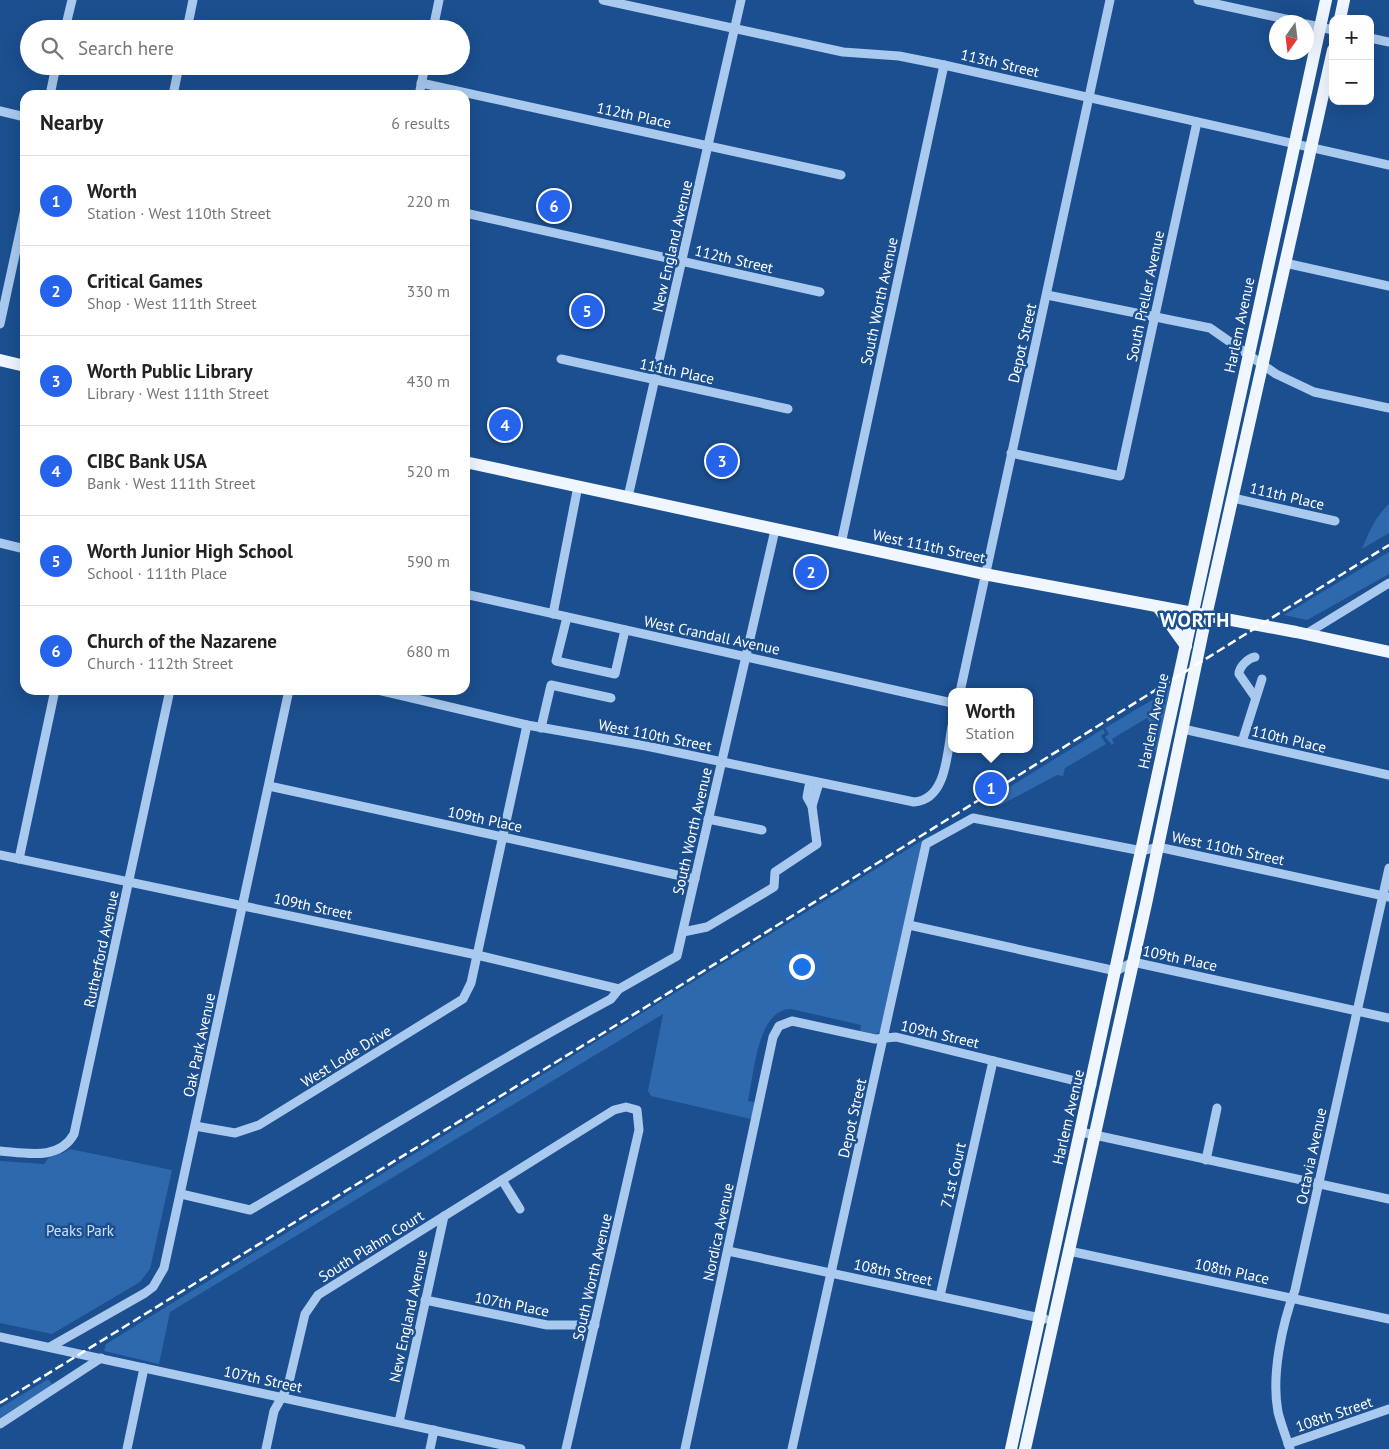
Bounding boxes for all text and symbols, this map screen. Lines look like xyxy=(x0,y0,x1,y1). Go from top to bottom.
north arrow xyxy=(1269,15,1314,60)
map controls xyxy=(1329,15,1374,105)
button: + xyxy=(1329,15,1374,60)
search box xyxy=(20,20,470,75)
icon: search xyxy=(38,34,66,62)
text: Search here xyxy=(78,36,174,60)
street label: 113th Street xyxy=(959,45,1041,81)
button: − xyxy=(1329,60,1374,105)
street label: 112th Place xyxy=(595,98,673,132)
text: Nearby xyxy=(40,109,103,136)
text: 6 results xyxy=(391,113,450,133)
street label: New England Avenue xyxy=(648,178,696,314)
text: Worth xyxy=(87,179,137,203)
pin: 6 xyxy=(538,187,570,225)
text: 1 xyxy=(51,191,61,211)
text: 220 m xyxy=(407,191,450,211)
text: Station · West 110th Street xyxy=(87,203,271,223)
street label: South Preller Avenue xyxy=(1122,229,1168,363)
street label: South Worth Avenue xyxy=(856,235,902,367)
street label: 112th Street xyxy=(693,241,775,277)
text: Critical Games xyxy=(87,269,203,293)
street label: Harlem Avenue xyxy=(1220,276,1258,374)
text: 2 xyxy=(51,281,61,301)
text: 330 m xyxy=(407,281,450,301)
pin: 5 xyxy=(571,292,603,330)
text: Shop · West 111th Street xyxy=(87,293,257,313)
street label: Depot Street xyxy=(1004,301,1040,385)
street label: 111th Place xyxy=(638,354,716,388)
text: Worth Public Library xyxy=(87,359,253,383)
text: 3 xyxy=(51,371,61,391)
text: 430 m xyxy=(407,371,450,391)
text: Library · West 111th Street xyxy=(87,383,269,403)
pin: 4 xyxy=(489,406,521,444)
pin: 3 xyxy=(706,442,738,480)
text: CIBC Bank USA xyxy=(87,449,207,473)
text: 4 xyxy=(51,461,61,481)
text: 520 m xyxy=(407,461,450,481)
text: Bank · West 111th Street xyxy=(87,473,255,493)
street label: 111th Place xyxy=(1248,478,1326,514)
street label: West 111th Street xyxy=(871,525,987,567)
text: Worth Junior High School xyxy=(87,539,293,563)
text: 5 xyxy=(51,551,61,571)
text: 590 m xyxy=(407,551,450,571)
pin: 2 xyxy=(795,553,827,591)
text: School · 111th Place xyxy=(87,563,227,583)
district label: WORTH xyxy=(1160,607,1230,633)
street label: West Crandall Avenue xyxy=(642,611,782,659)
text: Church of the Nazarene xyxy=(87,629,277,653)
text: 6 xyxy=(51,641,61,661)
text: 680 m xyxy=(407,641,450,661)
text: Church · 112th Street xyxy=(87,653,233,673)
street label: Harlem Avenue xyxy=(1134,672,1172,770)
popup xyxy=(948,688,1033,753)
text: Worth xyxy=(966,699,1015,723)
street label: West 110th Street xyxy=(597,715,713,755)
street label: 110th Place xyxy=(1250,721,1328,757)
text: Station xyxy=(966,723,1015,743)
street label: South Worth Avenue xyxy=(668,765,716,897)
pin: 1 xyxy=(975,769,1007,807)
street label: 109th Place xyxy=(446,802,524,836)
street label: West 110th Street xyxy=(1170,827,1286,869)
street label: 109th Street xyxy=(272,888,354,924)
street label: Rutherford Avenue xyxy=(79,889,123,1009)
street label: 109th Place xyxy=(1141,941,1219,975)
your location xyxy=(789,954,815,980)
street label: Oak Park Avenue xyxy=(179,991,219,1099)
street label: 109th Street xyxy=(899,1016,981,1052)
street label: West Lode Drive xyxy=(297,1021,395,1091)
street label: Harlem Avenue xyxy=(1048,1068,1088,1166)
street label: Depot Street xyxy=(834,1076,870,1160)
street label: Octavia Avenue xyxy=(1291,1106,1331,1206)
street label: 71st Court xyxy=(936,1140,970,1210)
street label: Nordica Avenue xyxy=(698,1181,738,1283)
street label: South Plahm Court xyxy=(315,1206,427,1286)
street label: South Worth Avenue xyxy=(568,1211,616,1343)
park label: Peaks Park xyxy=(46,1221,115,1240)
street label: New England Avenue xyxy=(385,1248,431,1384)
street label: 108th Street xyxy=(852,1254,934,1290)
street label: 108th Place xyxy=(1193,1254,1271,1288)
street label: 107th Place xyxy=(473,1287,551,1321)
street label: 107th Street xyxy=(222,1361,304,1397)
street label: 108th Street xyxy=(1293,1392,1375,1436)

